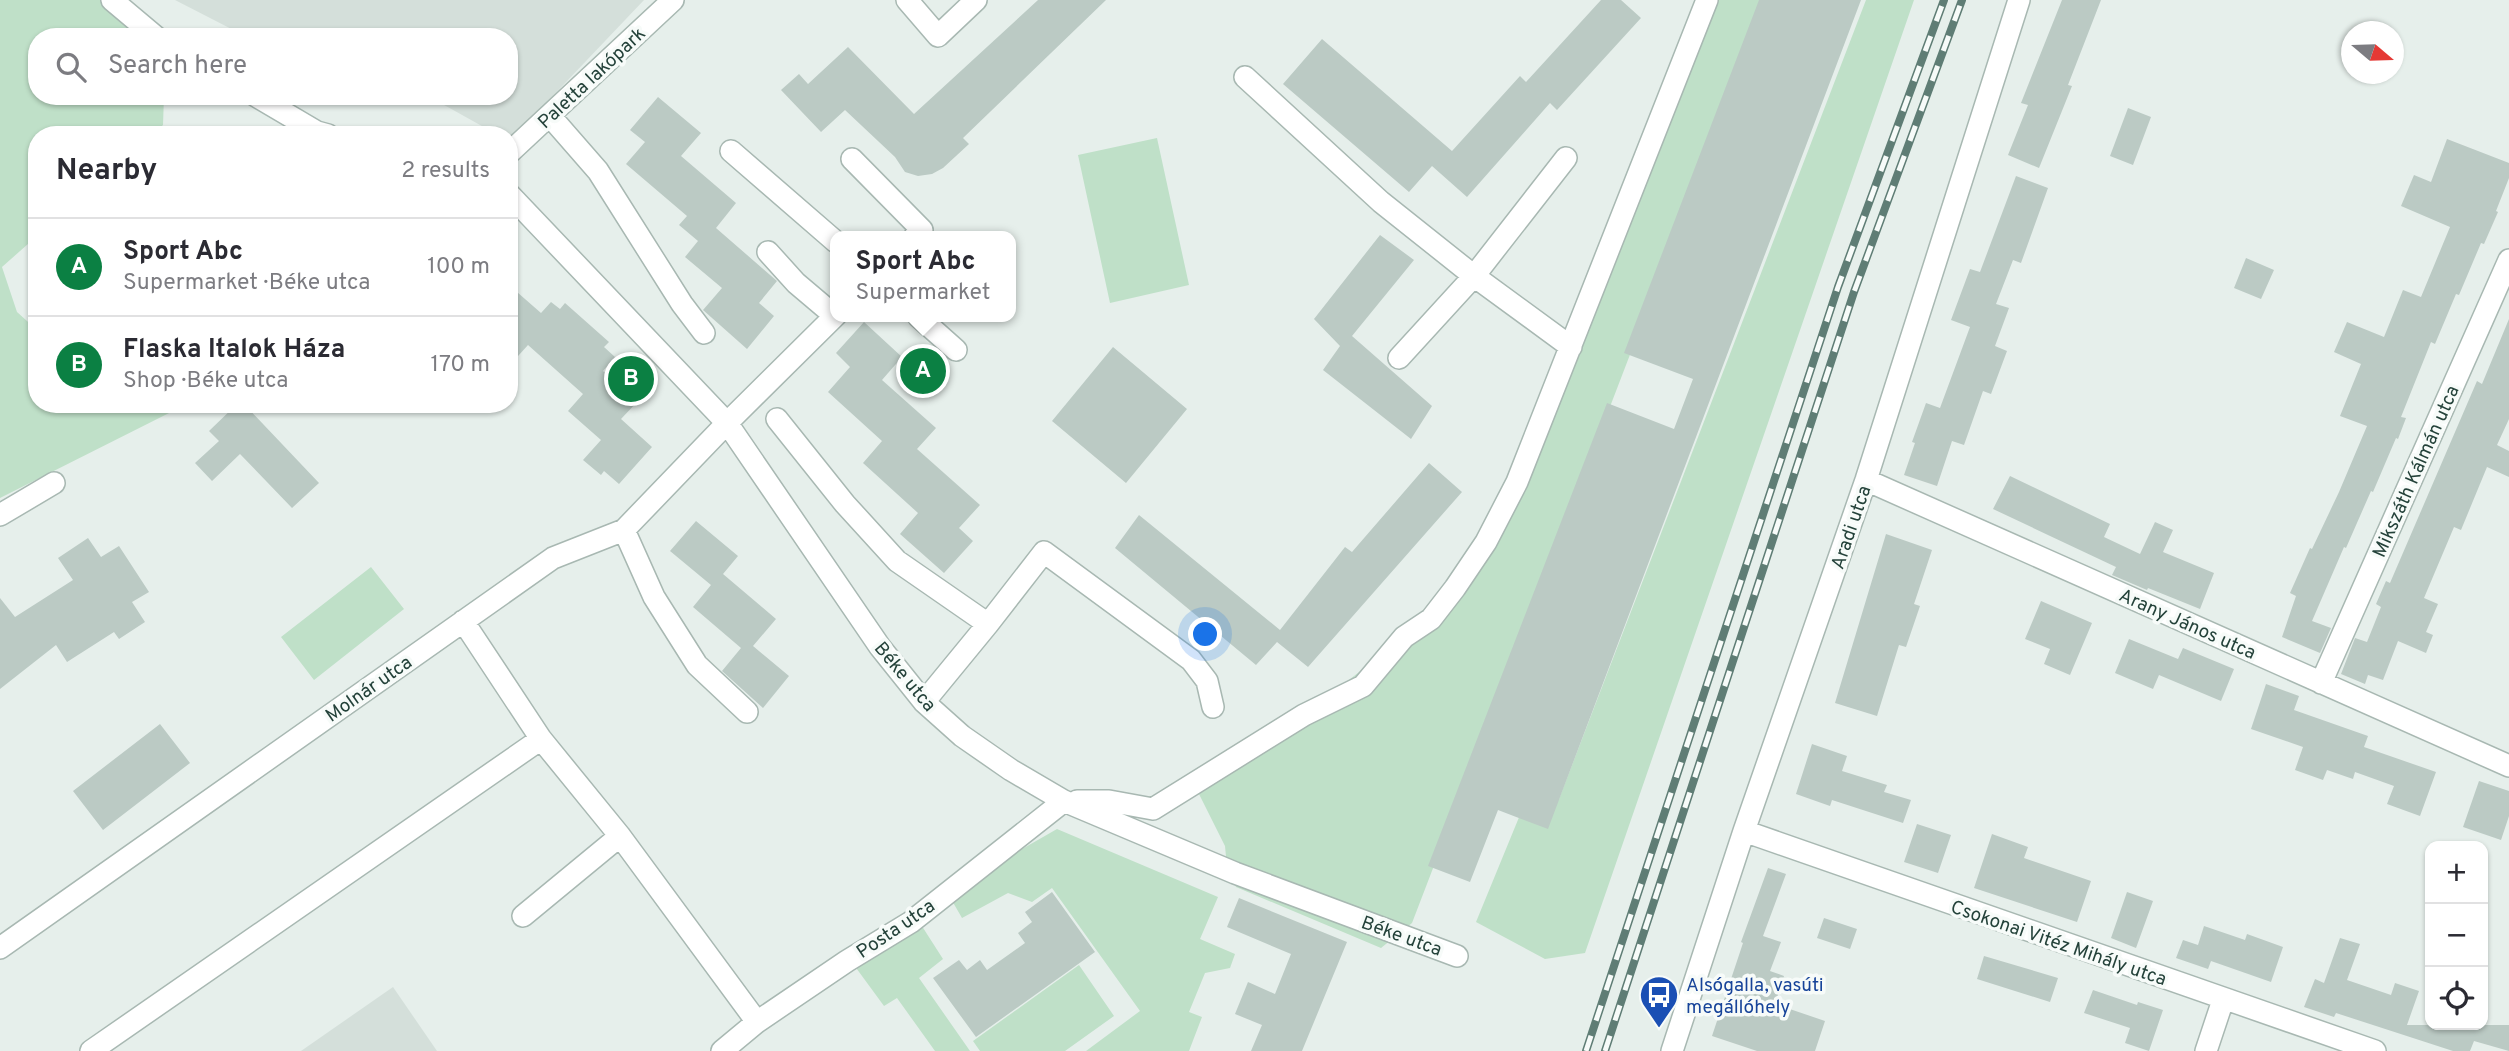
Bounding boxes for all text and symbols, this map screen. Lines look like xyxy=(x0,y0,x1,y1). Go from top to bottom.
north arrow xyxy=(2341,21,2404,84)
street label: Paletta lakópark xyxy=(533,22,651,135)
search box xyxy=(28,28,518,105)
icon: search xyxy=(52,48,90,86)
text: Search here xyxy=(108,50,247,83)
text: Nearby xyxy=(56,153,157,190)
text: 2 results xyxy=(401,157,490,186)
popup xyxy=(830,231,1016,322)
text: Sport Abc xyxy=(123,236,243,269)
text: Sport Abc xyxy=(856,246,976,279)
text: A xyxy=(71,253,87,282)
text: 100 m xyxy=(427,253,490,282)
text: Supermarket · Béke utca xyxy=(123,269,370,298)
text: Supermarket xyxy=(856,279,990,308)
text: Flaska Italok Háza xyxy=(123,334,345,367)
pin: A xyxy=(900,345,946,397)
text: B xyxy=(71,351,87,380)
text: 170 m xyxy=(431,351,490,380)
pin: B xyxy=(608,353,654,405)
text: Shop · Béke utca xyxy=(123,367,288,396)
street label: Mikszáth Kálmán utca xyxy=(2368,382,2466,562)
street label: Aradi utca xyxy=(1826,483,1877,573)
street label: Arany János utca xyxy=(2115,584,2259,666)
your location xyxy=(1188,617,1222,651)
street label: Béke utca xyxy=(868,637,941,717)
street label: Molnár utca xyxy=(321,651,417,728)
map controls xyxy=(2425,841,2488,1030)
button: + xyxy=(2425,841,2488,904)
street label: Posta utca xyxy=(852,895,940,965)
street label: Csokonai Vitéz Mihály utca xyxy=(1947,896,2169,992)
button: − xyxy=(2425,904,2488,967)
street label: Béke utca xyxy=(1358,911,1445,963)
button: locate xyxy=(2425,967,2488,1030)
bus stop icon: Alsógalla, vasúti megállóhely xyxy=(1638,974,1680,1029)
place label: Alsógalla, vasúti megállóhely xyxy=(1686,974,1824,1020)

